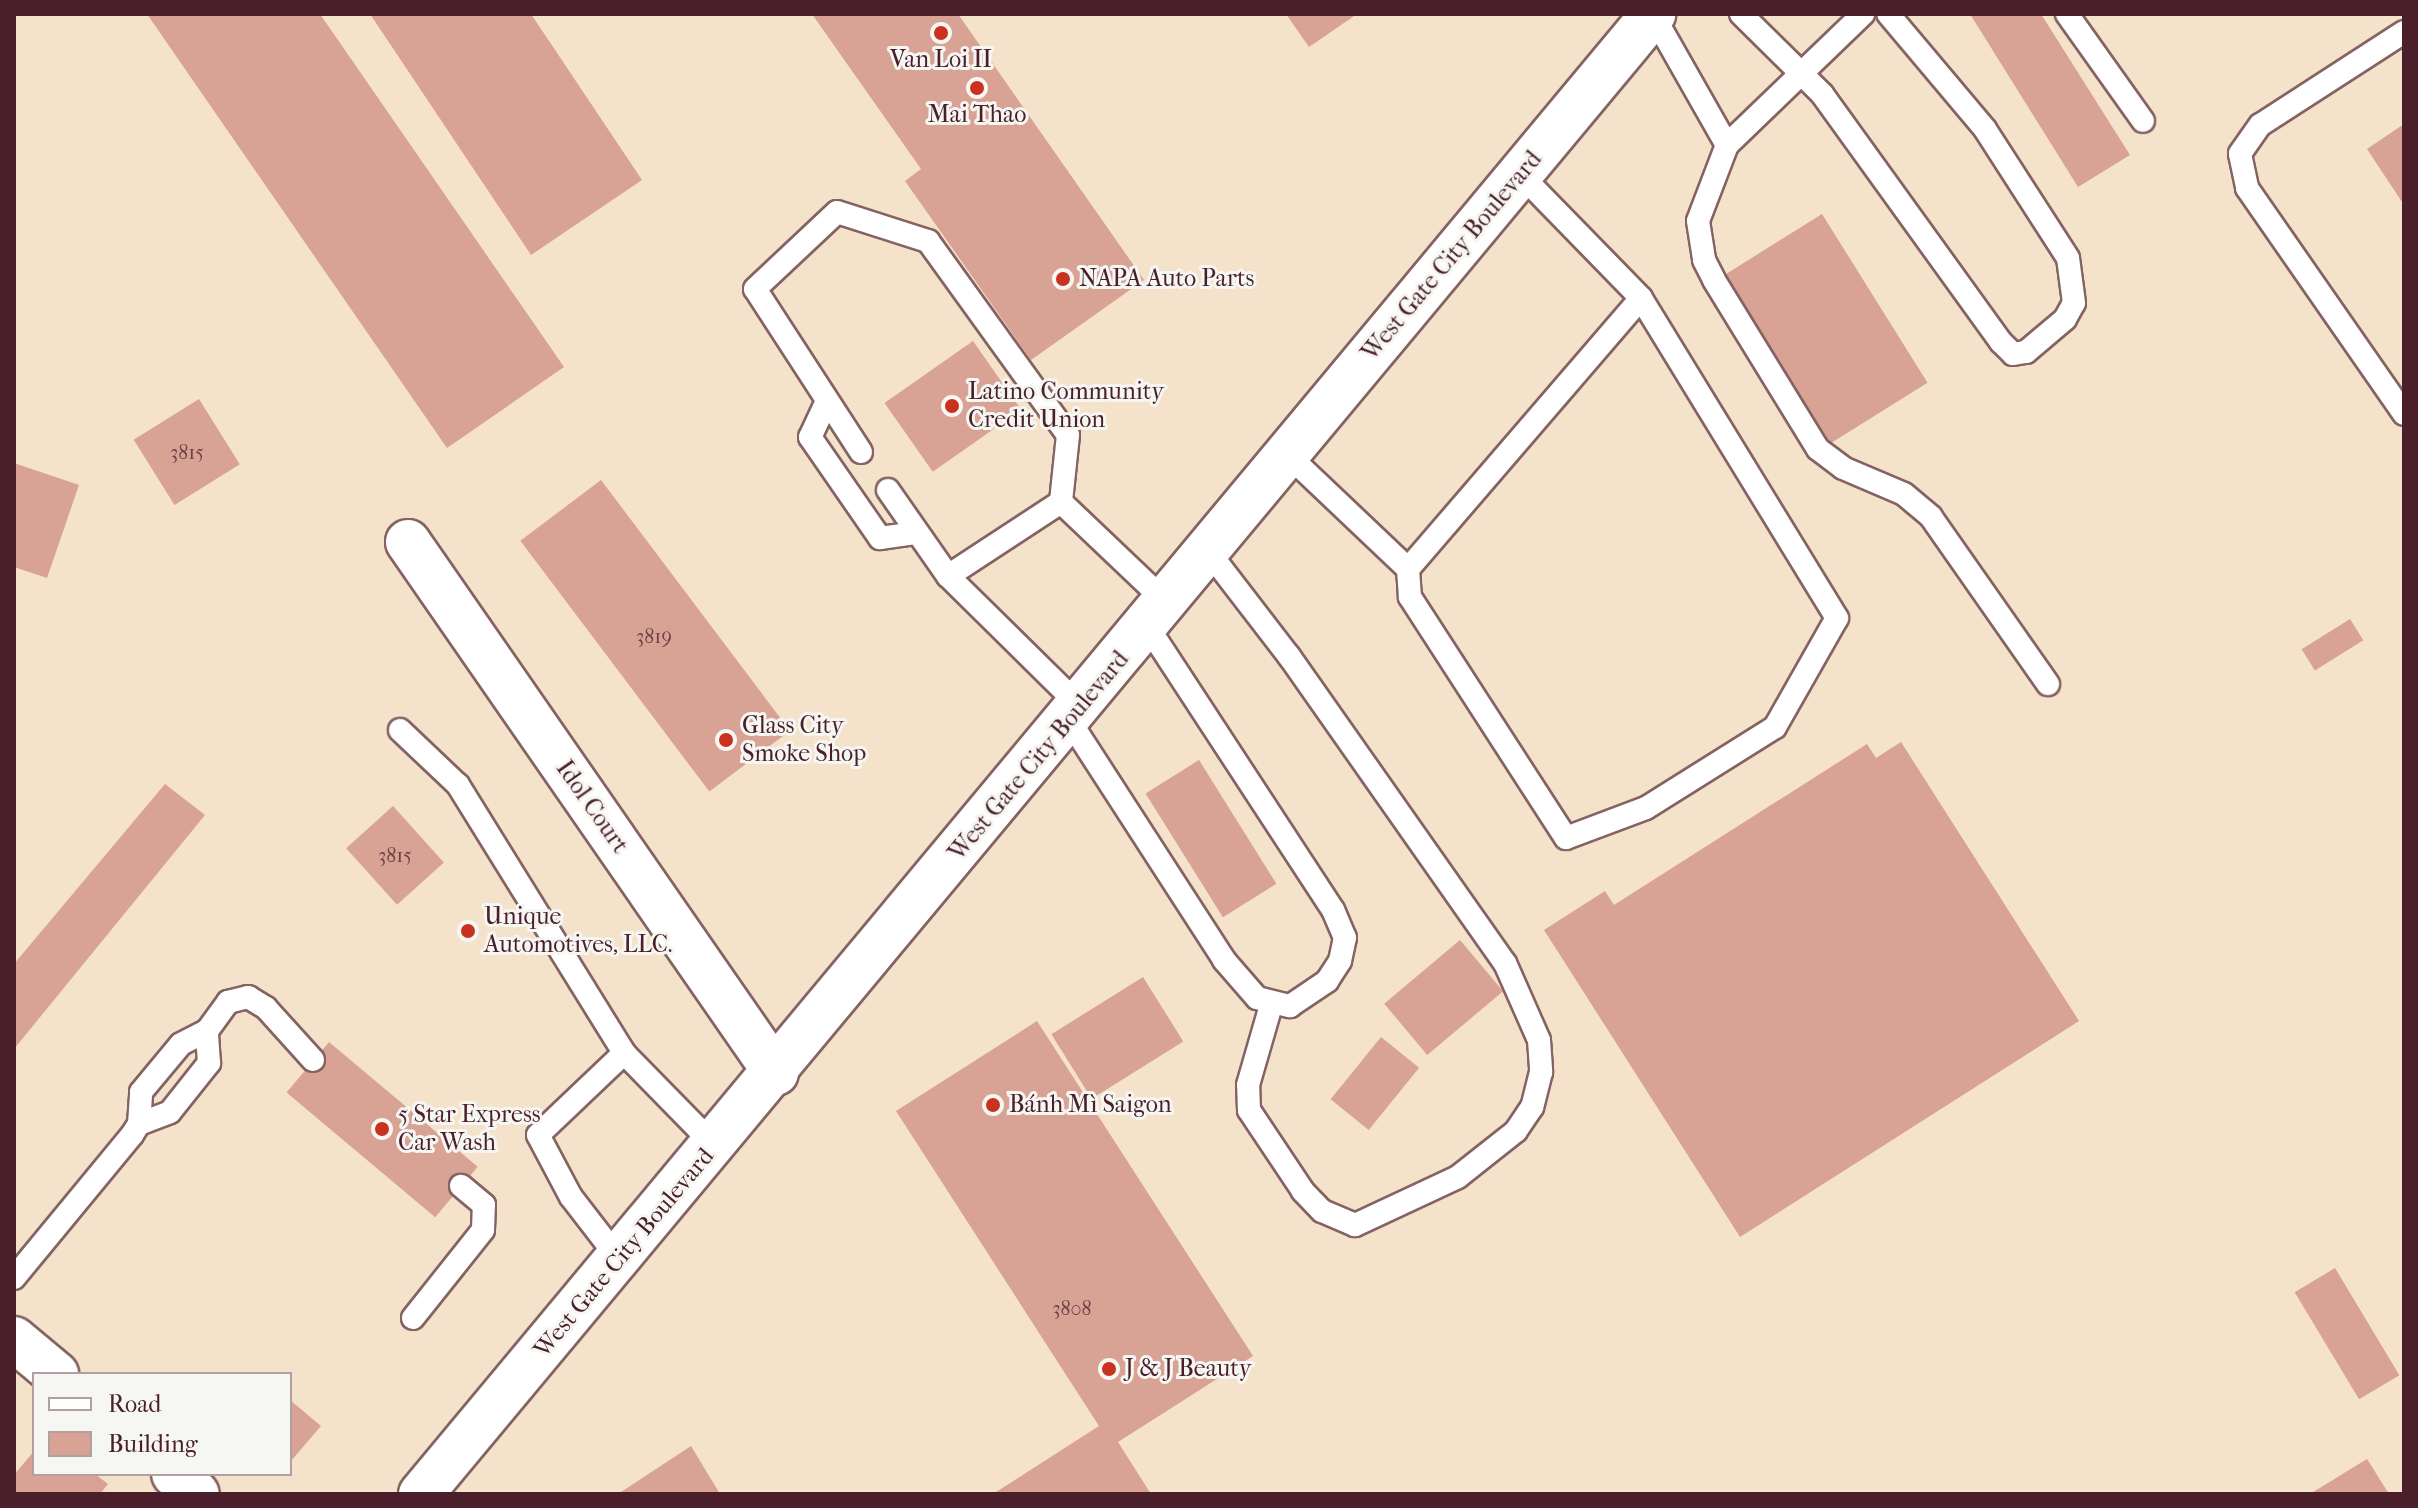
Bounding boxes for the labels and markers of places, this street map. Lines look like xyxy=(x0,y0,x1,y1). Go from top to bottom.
marker: Van Loi II xyxy=(932,24,950,42)
place label: Van Loi II xyxy=(890,46,992,74)
marker: Mai Thao xyxy=(968,79,986,97)
place label: Mai Thao xyxy=(928,101,1026,129)
place label: NAPA Auto Parts xyxy=(1079,265,1254,293)
marker: NAPA Auto Parts xyxy=(1054,270,1072,288)
place label: Latino Community Credit Union xyxy=(968,378,1164,434)
marker: Latino Community Credit Union xyxy=(943,397,961,415)
place label: Glass City Smoke Shop xyxy=(742,712,866,768)
marker: Glass City Smoke Shop xyxy=(717,731,735,749)
place label: Unique Automotives, LLC. xyxy=(484,903,672,959)
marker: Unique Automotives, LLC. xyxy=(459,922,477,940)
place label: Bánh Mì Saigon xyxy=(1009,1091,1172,1119)
marker: Bánh Mì Saigon xyxy=(984,1096,1002,1114)
place label: 5 Star Express Car Wash xyxy=(398,1101,541,1157)
marker: 5 Star Express Car Wash xyxy=(373,1120,391,1138)
place label: J & J Beauty xyxy=(1125,1355,1252,1383)
marker: J & J Beauty xyxy=(1100,1360,1118,1378)

